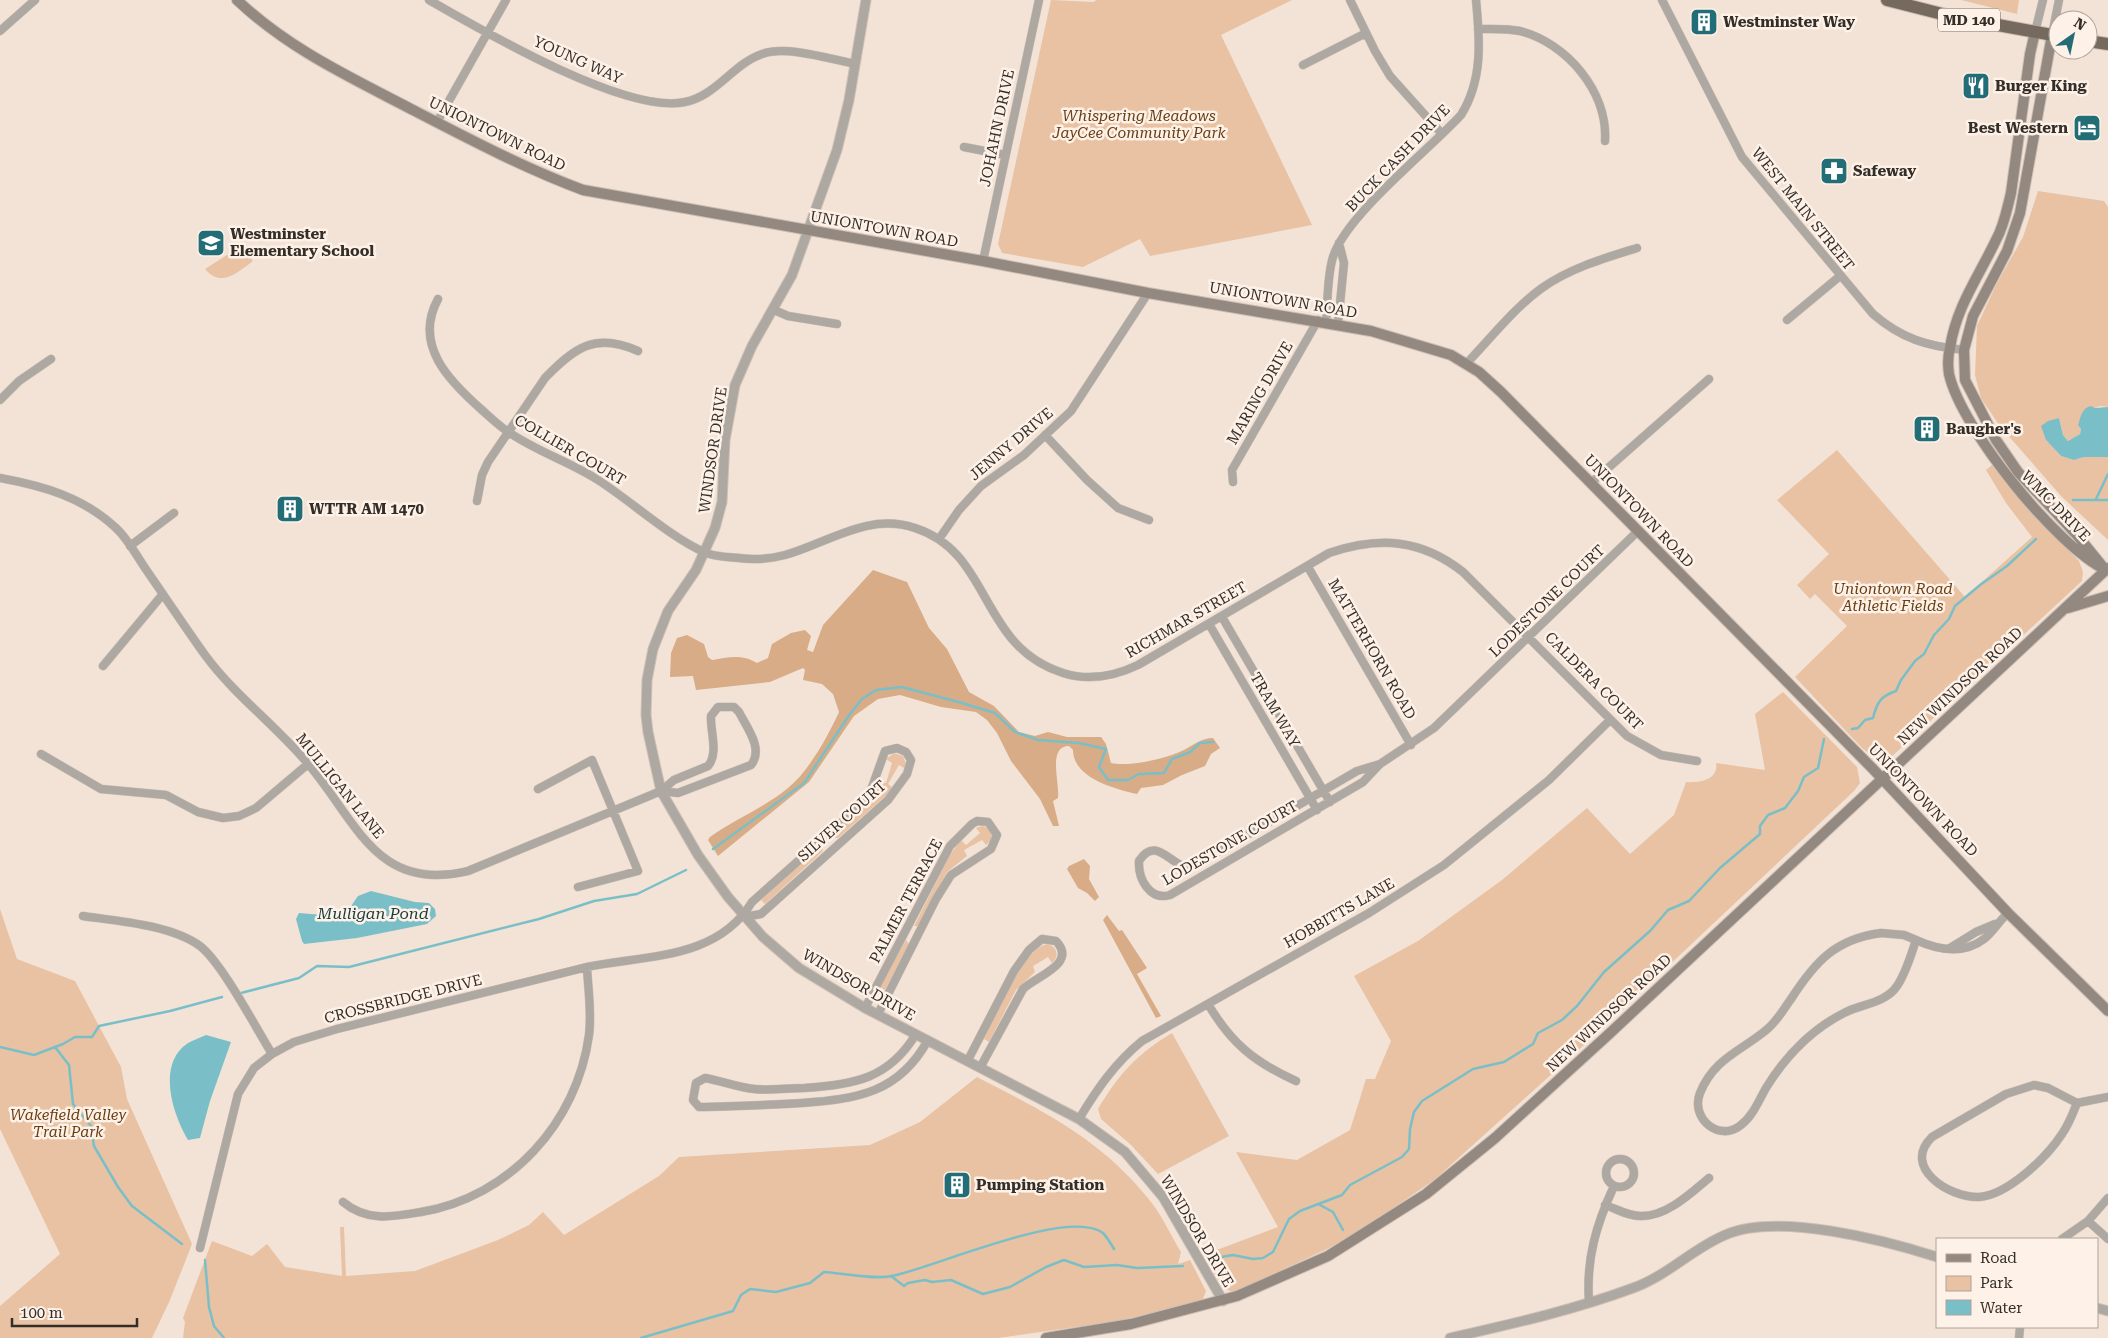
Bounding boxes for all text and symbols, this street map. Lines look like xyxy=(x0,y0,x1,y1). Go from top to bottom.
building icon: Westminster Way xyxy=(1689,7,1719,37)
road number: MD 140 xyxy=(1938,8,2000,32)
north arrow xyxy=(2048,10,2098,60)
place label: Westminster Way xyxy=(1723,13,1855,31)
text: N xyxy=(2071,14,2089,34)
street label: YOUNG WAY xyxy=(531,32,626,88)
street label: JOHAHN DRIVE xyxy=(976,68,1018,188)
restaurant icon: Burger King xyxy=(1961,71,1991,101)
place label: Burger King xyxy=(1995,77,2087,95)
street label: UNIONTOWN ROAD xyxy=(426,93,568,175)
street label: BUCK CASH DRIVE xyxy=(1342,101,1454,215)
park label: Whispering Meadows JayCee Community Park xyxy=(1051,107,1226,142)
hotel icon: Best Western xyxy=(2072,113,2102,143)
place label: Best Western xyxy=(1968,119,2068,137)
street label: WEST MAIN STREET xyxy=(1748,144,1858,274)
pharmacy icon: Safeway xyxy=(1819,156,1849,186)
place label: Safeway xyxy=(1853,162,1916,180)
street label: UNIONTOWN ROAD xyxy=(808,207,960,251)
place label: Westminster Elementary School xyxy=(230,225,374,260)
school or university icon: Westminster Elementary School xyxy=(196,228,226,258)
street label: UNIONTOWN ROAD xyxy=(1207,278,1359,322)
street label: MARING DRIVE xyxy=(1223,338,1297,448)
street label: WINDSOR DRIVE xyxy=(695,386,731,514)
street label: JENNY DRIVE xyxy=(965,404,1057,484)
street label: COLLIER COURT xyxy=(511,411,629,489)
building icon: Baugher's xyxy=(1912,414,1942,444)
place label: Baugher's xyxy=(1946,420,2022,438)
street label: UNIONTOWN ROAD xyxy=(1580,451,1698,571)
street label: WMC DRIVE xyxy=(2018,467,2094,545)
building icon: WTTR AM 1470 xyxy=(275,494,305,524)
place label: WTTR AM 1470 xyxy=(309,500,425,518)
street label: LODESTONE COURT xyxy=(1486,541,1608,661)
street label: MATTERHORN ROAD xyxy=(1324,576,1420,722)
street label: RICHMAR STREET xyxy=(1122,578,1250,662)
park label: Uniontown Road Athletic Fields xyxy=(1833,580,1953,615)
street label: NEW WINDSOR ROAD xyxy=(1894,623,2026,749)
street label: CALDERA COURT xyxy=(1541,628,1647,734)
street label: TRAM WAY xyxy=(1246,669,1304,751)
street label: MULLIGAN LANE xyxy=(292,730,388,842)
street label: UNIONTOWN ROAD xyxy=(1864,740,1982,860)
street label: SILVER COURT xyxy=(794,777,890,865)
street label: LODESTONE COURT xyxy=(1159,797,1301,889)
street label: PALMER TERRACE xyxy=(866,836,946,966)
street label: HOBBITTS LANE xyxy=(1280,874,1398,952)
water label: Mulligan Pond xyxy=(316,904,429,923)
street label: WINDSOR DRIVE xyxy=(799,945,919,1025)
street label: NEW WINDSOR ROAD xyxy=(1543,950,1675,1076)
street label: CROSSBRIDGE DRIVE xyxy=(322,971,484,1027)
park label: Wakefield Valley Trail Park xyxy=(10,1106,126,1141)
building icon: Pumping Station xyxy=(942,1170,972,1200)
street label: WINDSOR DRIVE xyxy=(1156,1172,1238,1290)
place label: Pumping Station xyxy=(976,1176,1104,1194)
legend xyxy=(1936,1238,2098,1328)
text: Road xyxy=(1980,1249,2017,1267)
text: Park xyxy=(1980,1274,2014,1292)
scale bar xyxy=(12,1296,138,1328)
text: Water xyxy=(1980,1299,2022,1317)
text: 100 m xyxy=(20,1304,63,1322)

